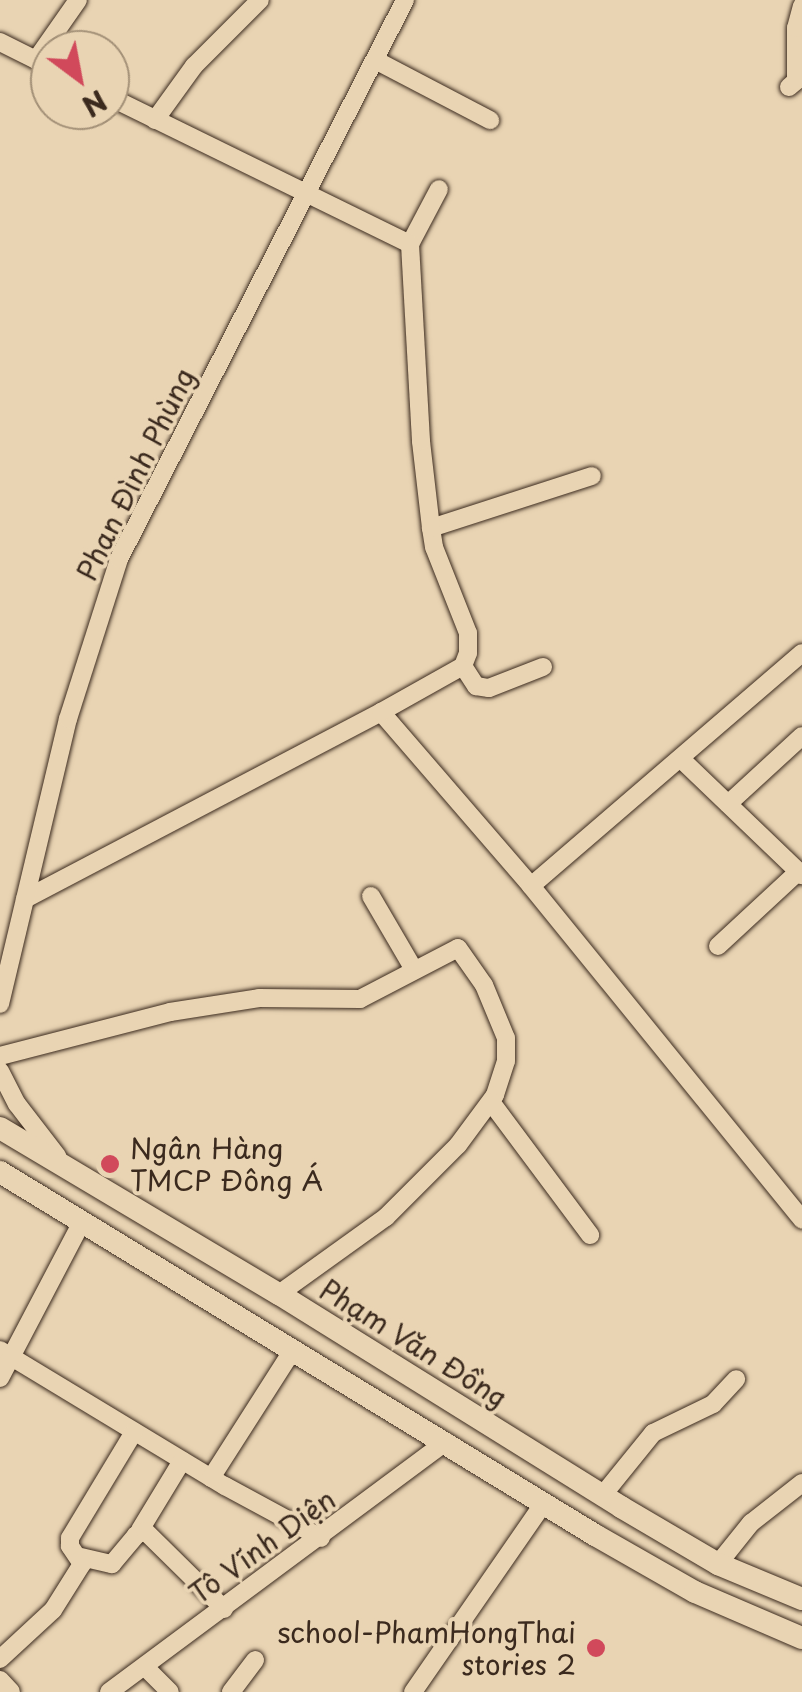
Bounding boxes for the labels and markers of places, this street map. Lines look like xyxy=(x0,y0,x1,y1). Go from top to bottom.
place label: Ngân Hàng TMCP Đông Á xyxy=(130,1131,323,1197)
marker: Ngân Hàng TMCP Đông Á xyxy=(99,1153,121,1175)
place label: school-PhamHongThai stories 2 xyxy=(277,1615,576,1681)
marker: school-PhamHongThai stories 2 xyxy=(585,1637,607,1659)

